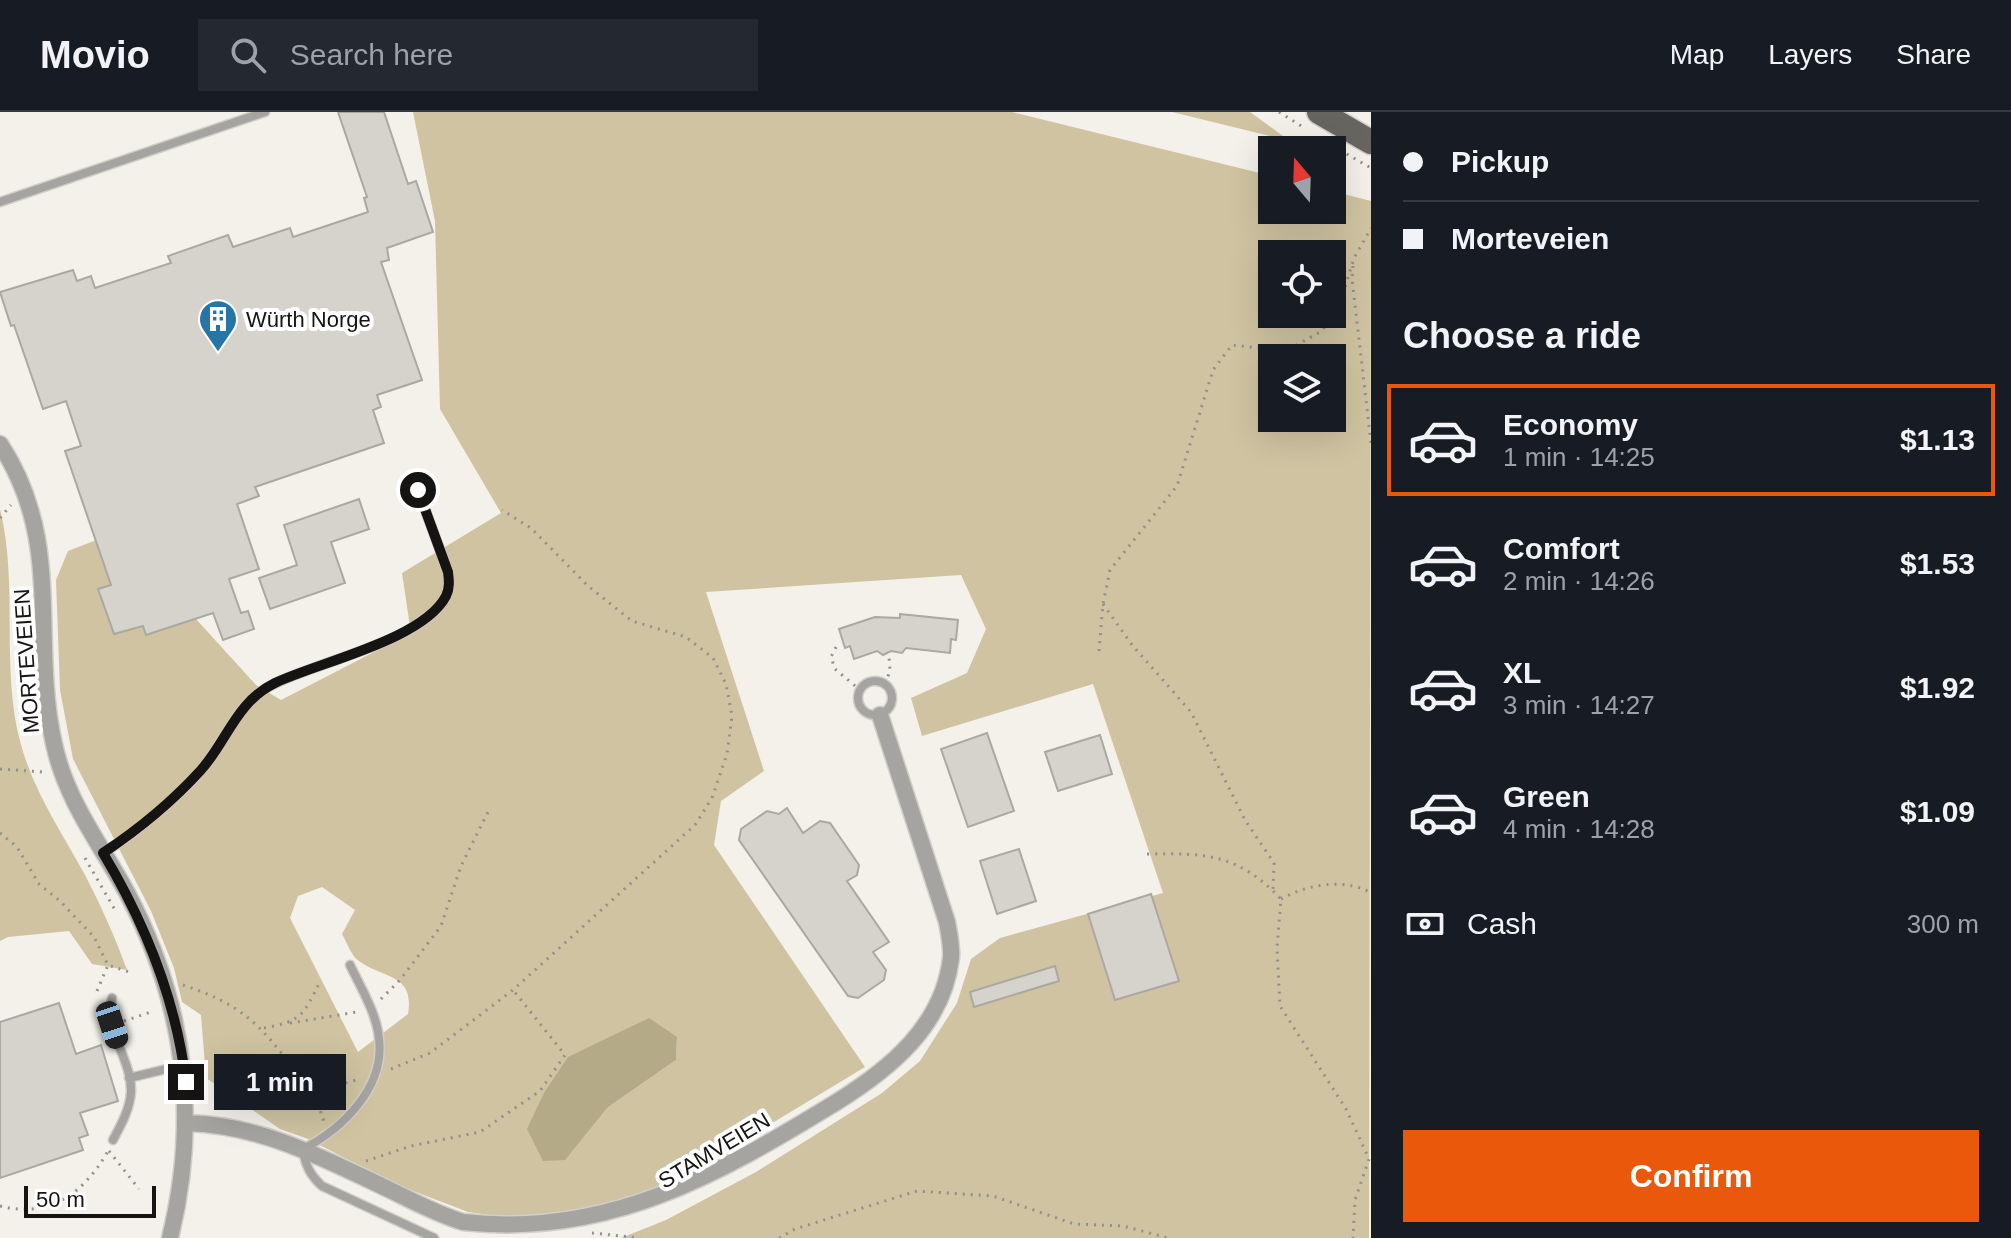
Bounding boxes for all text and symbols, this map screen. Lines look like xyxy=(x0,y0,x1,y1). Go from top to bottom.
search box xyxy=(198,19,758,91)
icon: search xyxy=(226,33,270,77)
text: Movio xyxy=(40,34,150,76)
text: Search here xyxy=(290,38,453,71)
text: Map xyxy=(1670,39,1724,70)
text: Layers xyxy=(1768,39,1852,70)
text: Share xyxy=(1896,39,1971,70)
north arrow xyxy=(1258,136,1346,224)
map controls xyxy=(1258,136,1346,432)
text: Pickup xyxy=(1451,145,1549,178)
text: Morteveien xyxy=(1451,222,1609,255)
button: locate xyxy=(1258,240,1346,328)
building icon: Würth Norge xyxy=(197,298,239,353)
place label: Würth Norge xyxy=(246,307,371,332)
text: Choose a ride xyxy=(1403,315,1641,356)
button: layers xyxy=(1258,344,1346,432)
icon: car xyxy=(1407,404,1479,476)
text: Economy xyxy=(1503,408,1638,441)
text: $1.13 xyxy=(1900,423,1975,456)
text: 1 min · 14:25 xyxy=(1503,442,1655,472)
route start xyxy=(400,472,436,508)
icon: car xyxy=(1407,528,1479,600)
text: Comfort xyxy=(1503,532,1620,565)
text: $1.53 xyxy=(1900,547,1975,580)
text: 2 min · 14:26 xyxy=(1503,566,1655,596)
street label: MORTEVEIEN xyxy=(9,588,44,734)
icon: car xyxy=(1407,652,1479,724)
text: XL xyxy=(1503,656,1541,689)
text: $1.92 xyxy=(1900,671,1975,704)
text: 3 min · 14:27 xyxy=(1503,690,1655,720)
icon: car xyxy=(1407,776,1479,848)
text: Green xyxy=(1503,780,1590,813)
text: $1.09 xyxy=(1900,795,1975,828)
text: 4 min · 14:28 xyxy=(1503,814,1655,844)
icon: cash xyxy=(1403,902,1447,946)
text: Cash xyxy=(1467,907,1537,940)
text: 300 m xyxy=(1907,909,1979,939)
car xyxy=(93,998,131,1052)
callout: 1 min xyxy=(214,1054,346,1110)
route end xyxy=(168,1064,204,1100)
text: 1 min xyxy=(246,1067,314,1097)
street label: STAMVEIEN xyxy=(654,1107,774,1193)
button: Confirm xyxy=(1403,1130,1979,1222)
scale bar xyxy=(24,1182,156,1218)
text: 50 m xyxy=(36,1187,85,1212)

